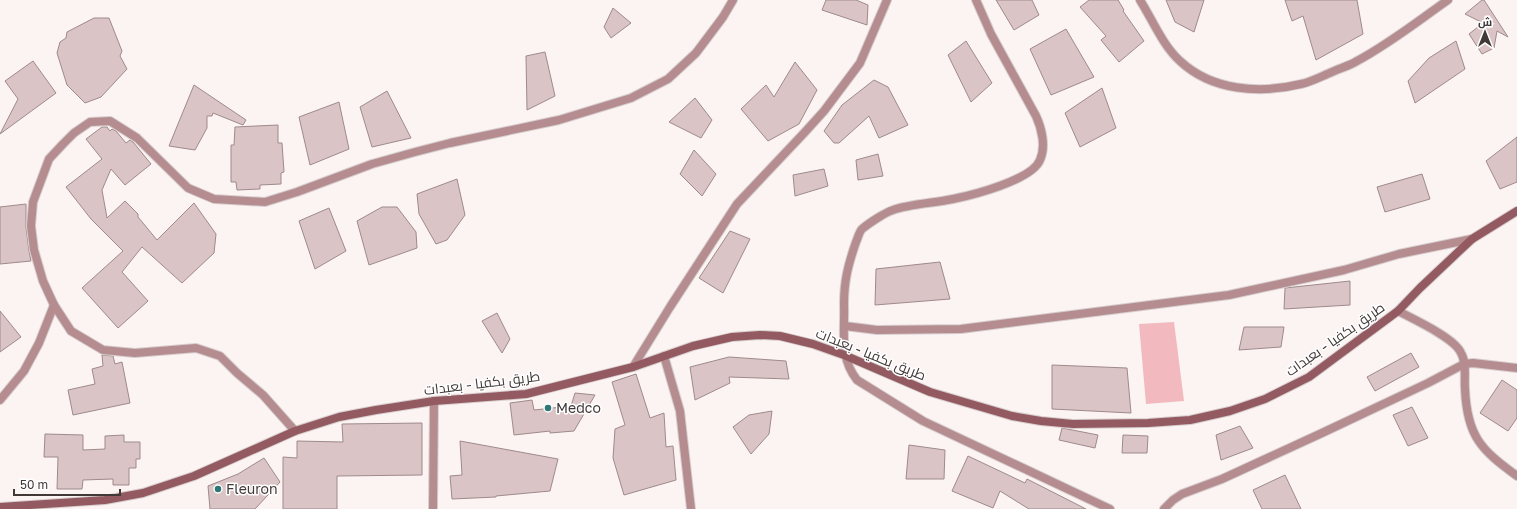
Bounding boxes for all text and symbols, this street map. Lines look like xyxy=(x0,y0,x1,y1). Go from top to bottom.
north arrow xyxy=(1465,12,1505,52)
text: ش xyxy=(1478,15,1492,29)
street label: طريق بكفيا - بعبدات xyxy=(1282,298,1388,380)
street label: طريق بكفيا - بعبدات xyxy=(813,324,929,384)
street label: طريق بكفيا - بعبدات xyxy=(423,367,541,399)
place label: Medco xyxy=(556,399,601,416)
marker: Medco xyxy=(543,403,553,413)
scale bar xyxy=(14,471,120,497)
text: 50 m xyxy=(20,477,48,492)
place label: Fleuron xyxy=(226,480,278,497)
marker: Fleuron xyxy=(213,484,223,494)

